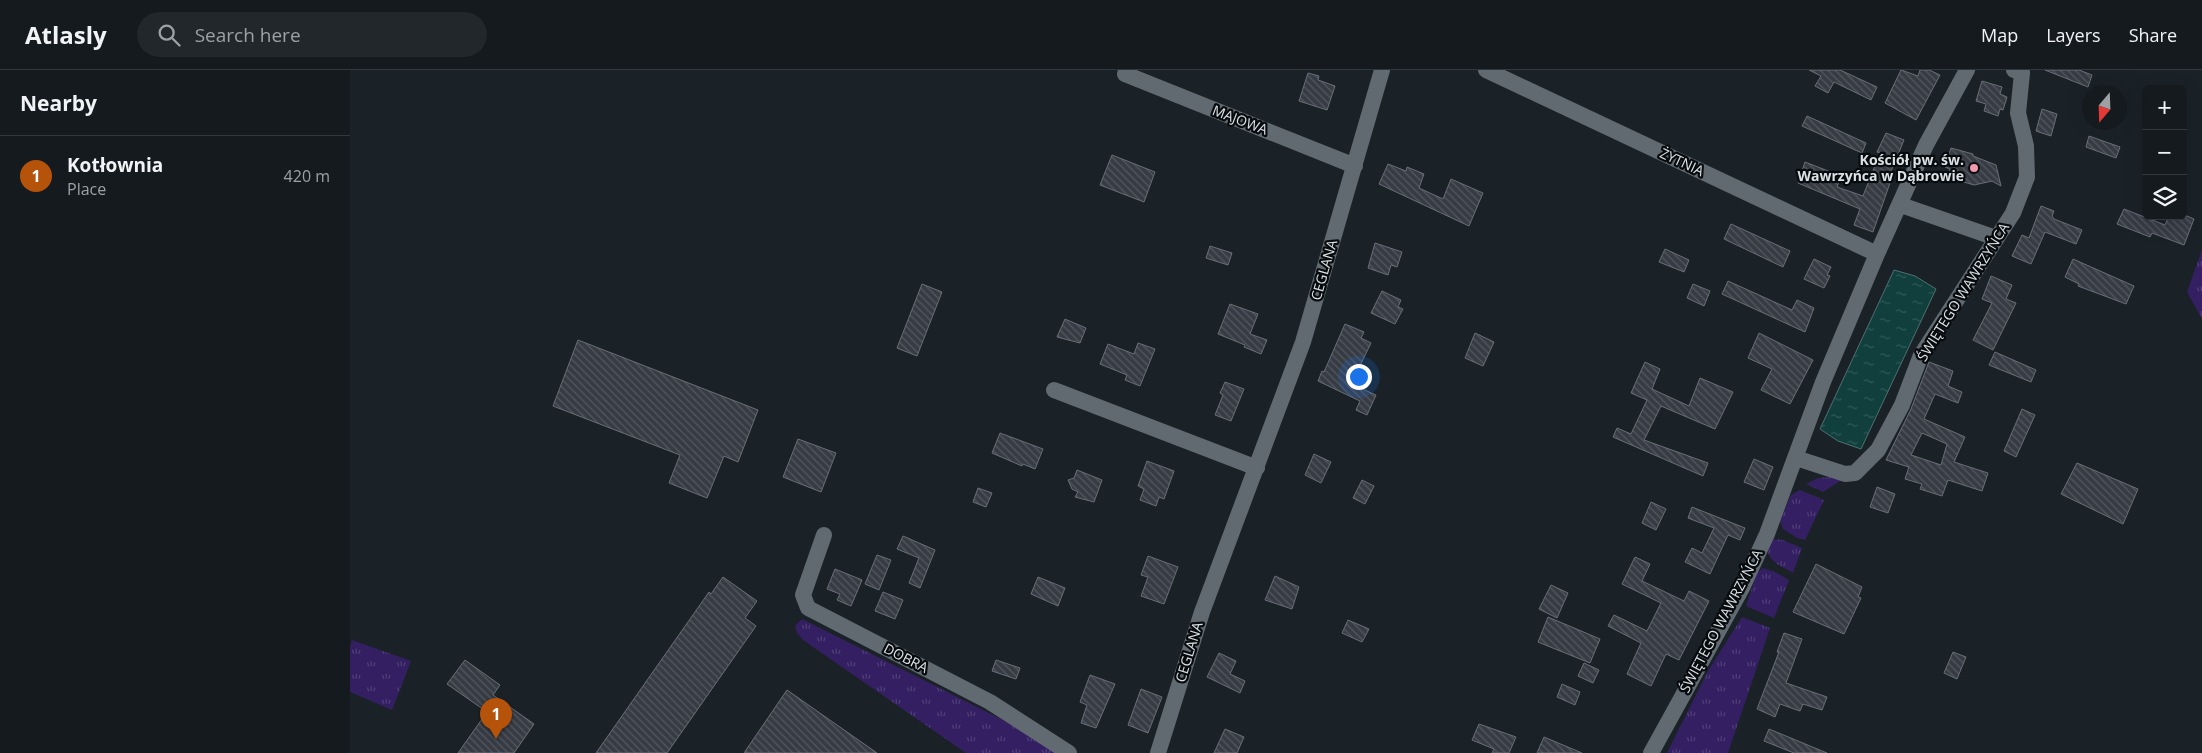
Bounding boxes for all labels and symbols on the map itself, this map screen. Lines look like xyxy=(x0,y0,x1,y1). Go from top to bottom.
north arrow xyxy=(2082,85,2127,130)
street label: MAJOWA xyxy=(1210,100,1271,139)
street label: ŻYTNIA xyxy=(1657,143,1708,180)
place label: Kościół pw. św. Wawrzyńca w Dąbrowie xyxy=(1798,150,1964,185)
marker: Kościół pw. św. Wawrzyńca w Dąbrowie xyxy=(1968,162,1980,174)
street label: ŚWIĘTEGO WAWRZYŃCA xyxy=(1912,219,2013,365)
street label: CEGLANA xyxy=(1306,237,1341,302)
your location xyxy=(1346,364,1372,390)
street label: ŚWIĘTEGO WAWRZYŃCA xyxy=(1675,546,1767,696)
street label: CEGLANA xyxy=(1170,619,1207,684)
street label: DOBRA xyxy=(881,638,932,677)
pin: 1 xyxy=(480,698,512,739)

